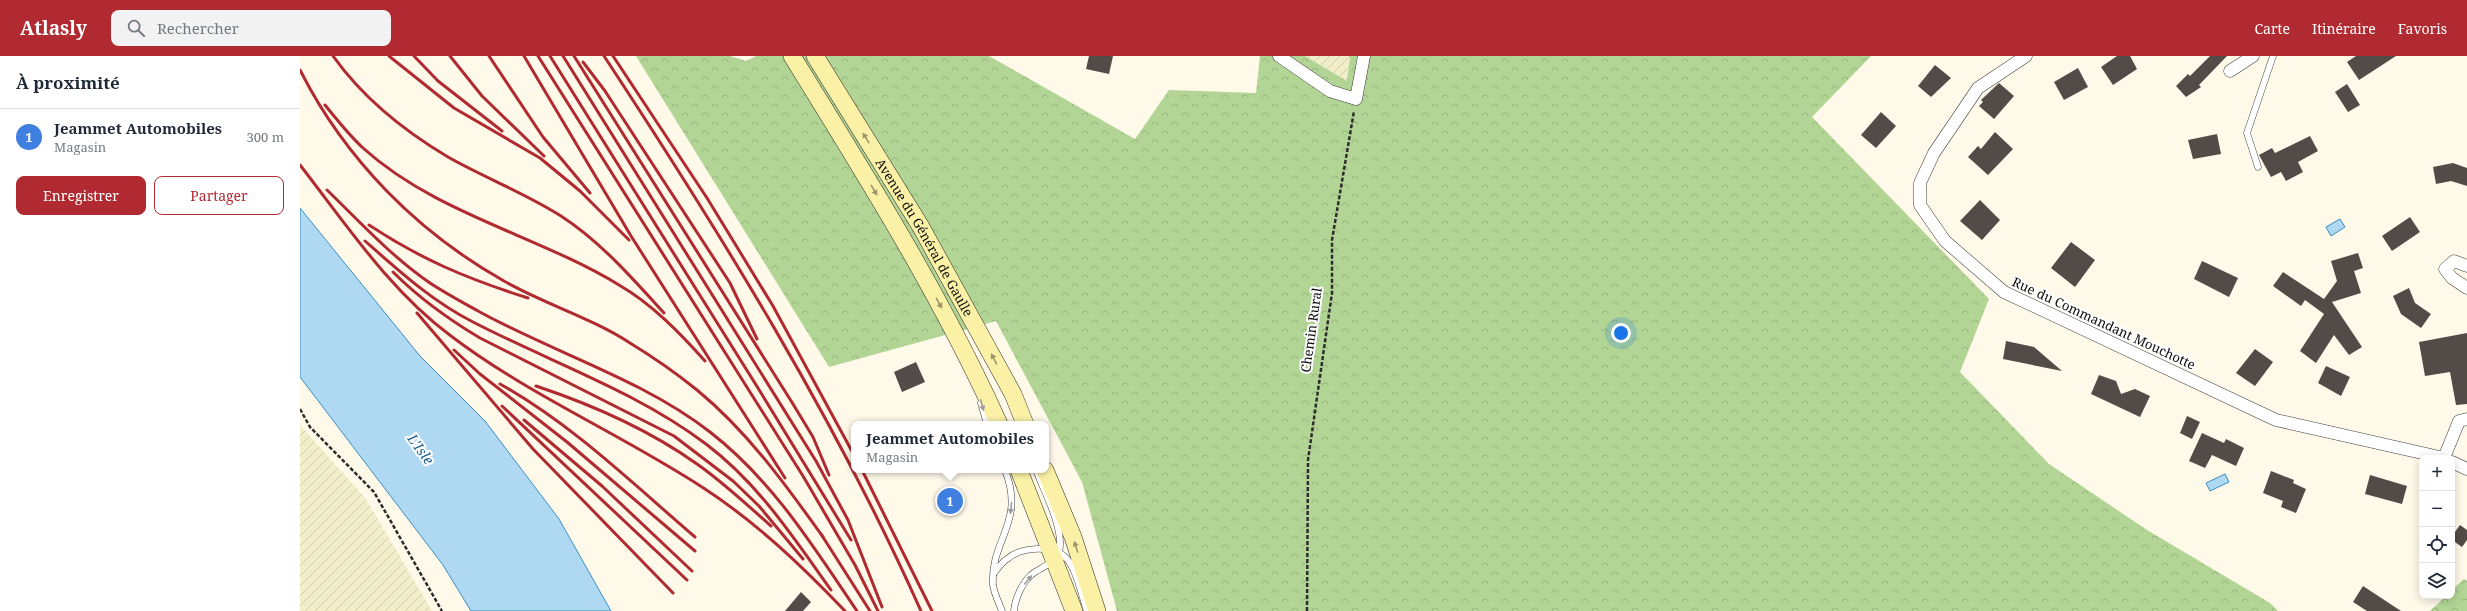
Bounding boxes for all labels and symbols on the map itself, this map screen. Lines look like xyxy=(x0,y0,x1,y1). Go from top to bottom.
one-way arrow xyxy=(862,133,870,143)
street label: Avenue du Général de Gaulle xyxy=(872,155,978,320)
one-way arrow xyxy=(871,184,878,196)
street label: Rue du Commandant Mouchotte xyxy=(2009,273,2199,374)
street label: Chemin Rural xyxy=(1296,286,1326,374)
one-way arrow xyxy=(935,297,942,308)
your location xyxy=(1611,323,1631,343)
one-way arrow xyxy=(991,354,998,365)
one-way arrow xyxy=(979,399,985,411)
water label: L'Isle xyxy=(403,429,439,468)
pin: 1 xyxy=(937,486,963,516)
one-way arrow xyxy=(1008,502,1015,514)
one-way arrow xyxy=(1073,541,1079,553)
one-way arrow xyxy=(1023,575,1032,585)

